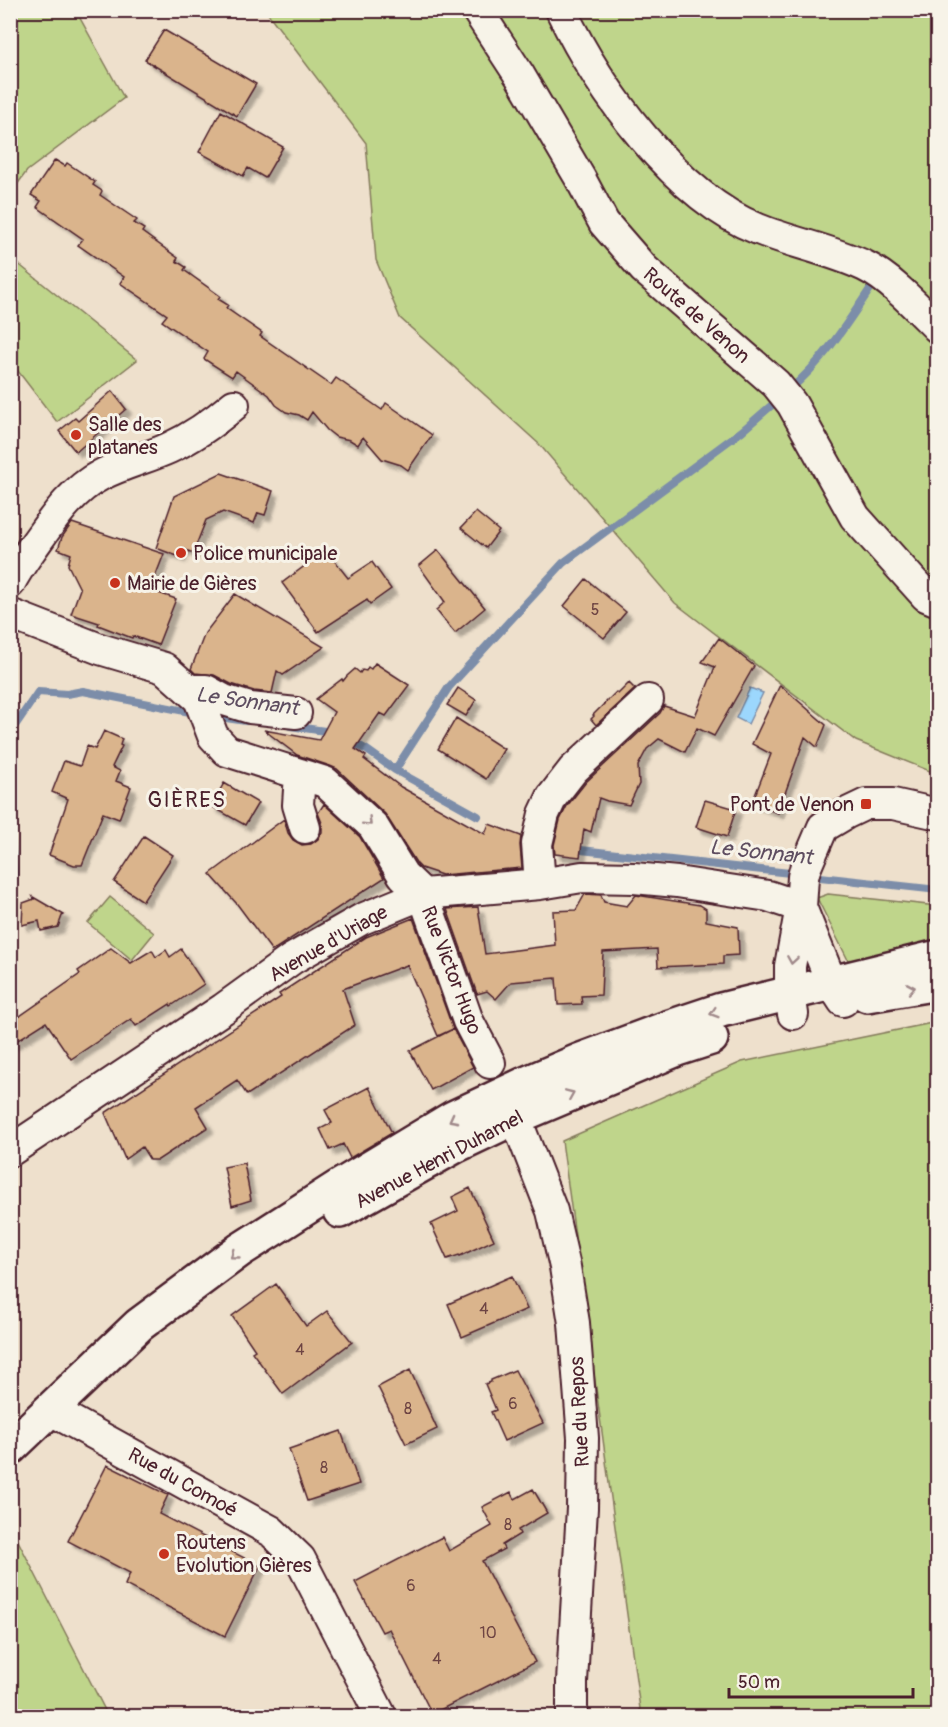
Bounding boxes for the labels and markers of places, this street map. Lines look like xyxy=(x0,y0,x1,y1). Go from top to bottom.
place label: Salle des platanes xyxy=(88,412,162,460)
marker: Salle des platanes xyxy=(69,428,83,442)
place label: Police municipale xyxy=(193,541,337,566)
marker: Police municipale xyxy=(174,546,188,560)
place label: Mairie de Gières xyxy=(127,571,256,596)
marker: Mairie de Gières xyxy=(108,576,122,590)
place label: Pont de Venon xyxy=(730,792,854,817)
marker: Pont de Venon xyxy=(859,797,873,811)
place label: Routens Evolution Gières xyxy=(176,1530,312,1578)
marker: Routens Evolution Gières xyxy=(157,1547,171,1561)

